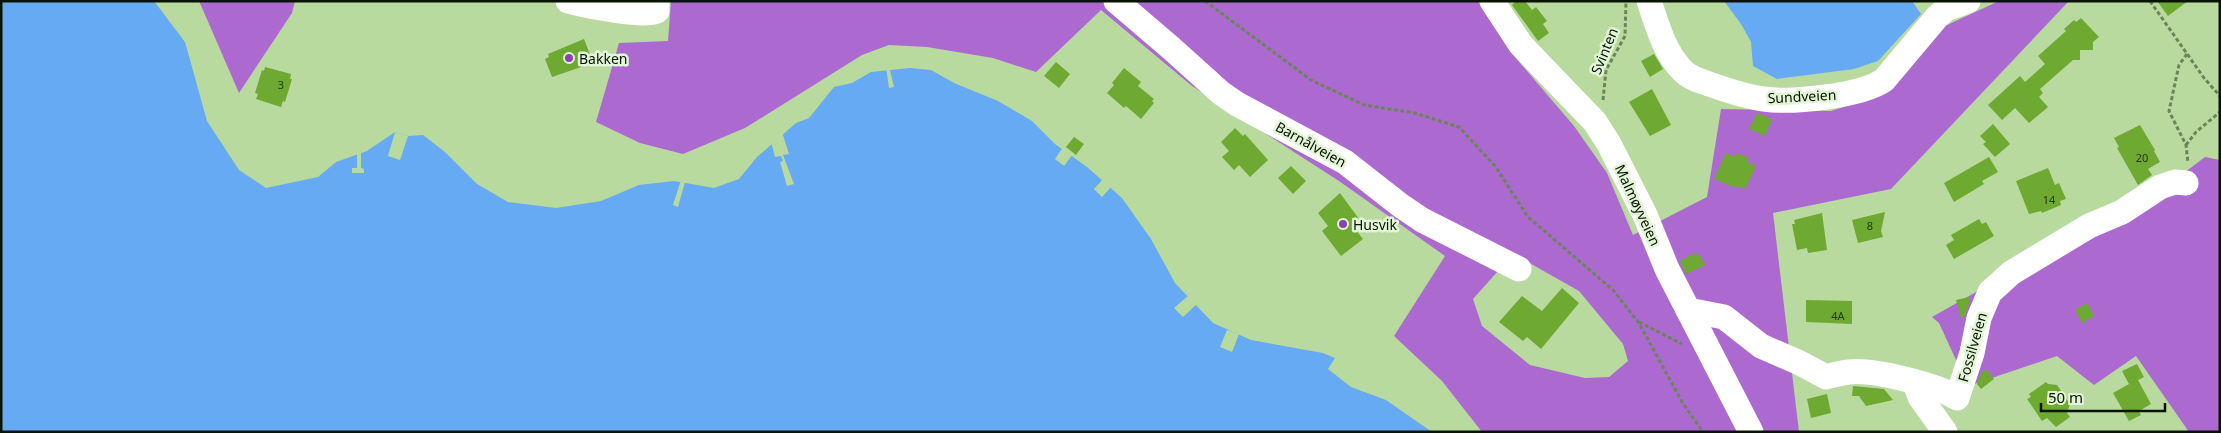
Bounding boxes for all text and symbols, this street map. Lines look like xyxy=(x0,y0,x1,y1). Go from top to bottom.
street label: Svinten xyxy=(1586,25,1622,77)
place label: Bakken xyxy=(579,49,627,68)
marker: Bakken xyxy=(563,52,575,64)
house number: 3 xyxy=(278,77,284,92)
street label: Sundveien xyxy=(1767,85,1837,107)
street label: Barnålveien xyxy=(1272,117,1350,171)
house number: 20 xyxy=(2136,150,2148,165)
street label: Malmøyveien xyxy=(1611,161,1665,249)
house number: 14 xyxy=(2043,192,2056,207)
place label: Husvik xyxy=(1353,215,1397,234)
marker: Husvik xyxy=(1337,218,1349,230)
house number: 8 xyxy=(1867,218,1873,233)
house number: 4A xyxy=(1831,308,1846,323)
street label: Fossilveien xyxy=(1953,310,1991,384)
scale bar xyxy=(2041,380,2165,412)
text: 50 m xyxy=(2048,387,2083,407)

